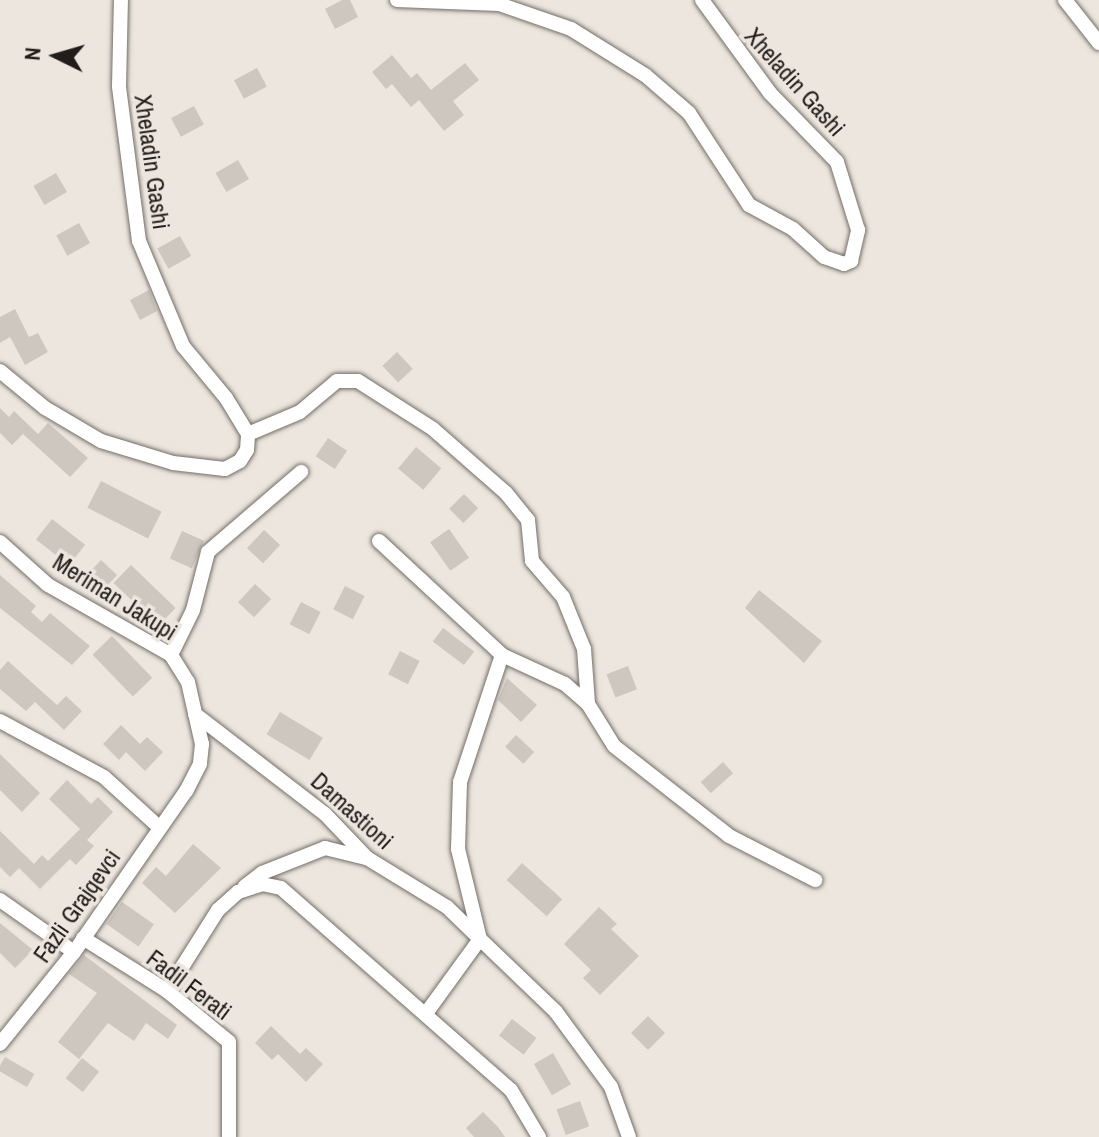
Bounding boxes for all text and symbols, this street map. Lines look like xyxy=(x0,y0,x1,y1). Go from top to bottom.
north arrow xyxy=(16,16,96,96)
street label: Xheladin Gashi xyxy=(739,22,851,142)
text: N xyxy=(17,46,48,62)
street label: Xheladin Gashi xyxy=(128,93,176,231)
street label: Meriman Jakupi xyxy=(48,547,182,647)
street label: Damastioni xyxy=(305,767,399,855)
street label: Fazli Grajqevci xyxy=(28,844,126,968)
street label: Fadil Ferati xyxy=(141,944,237,1026)

